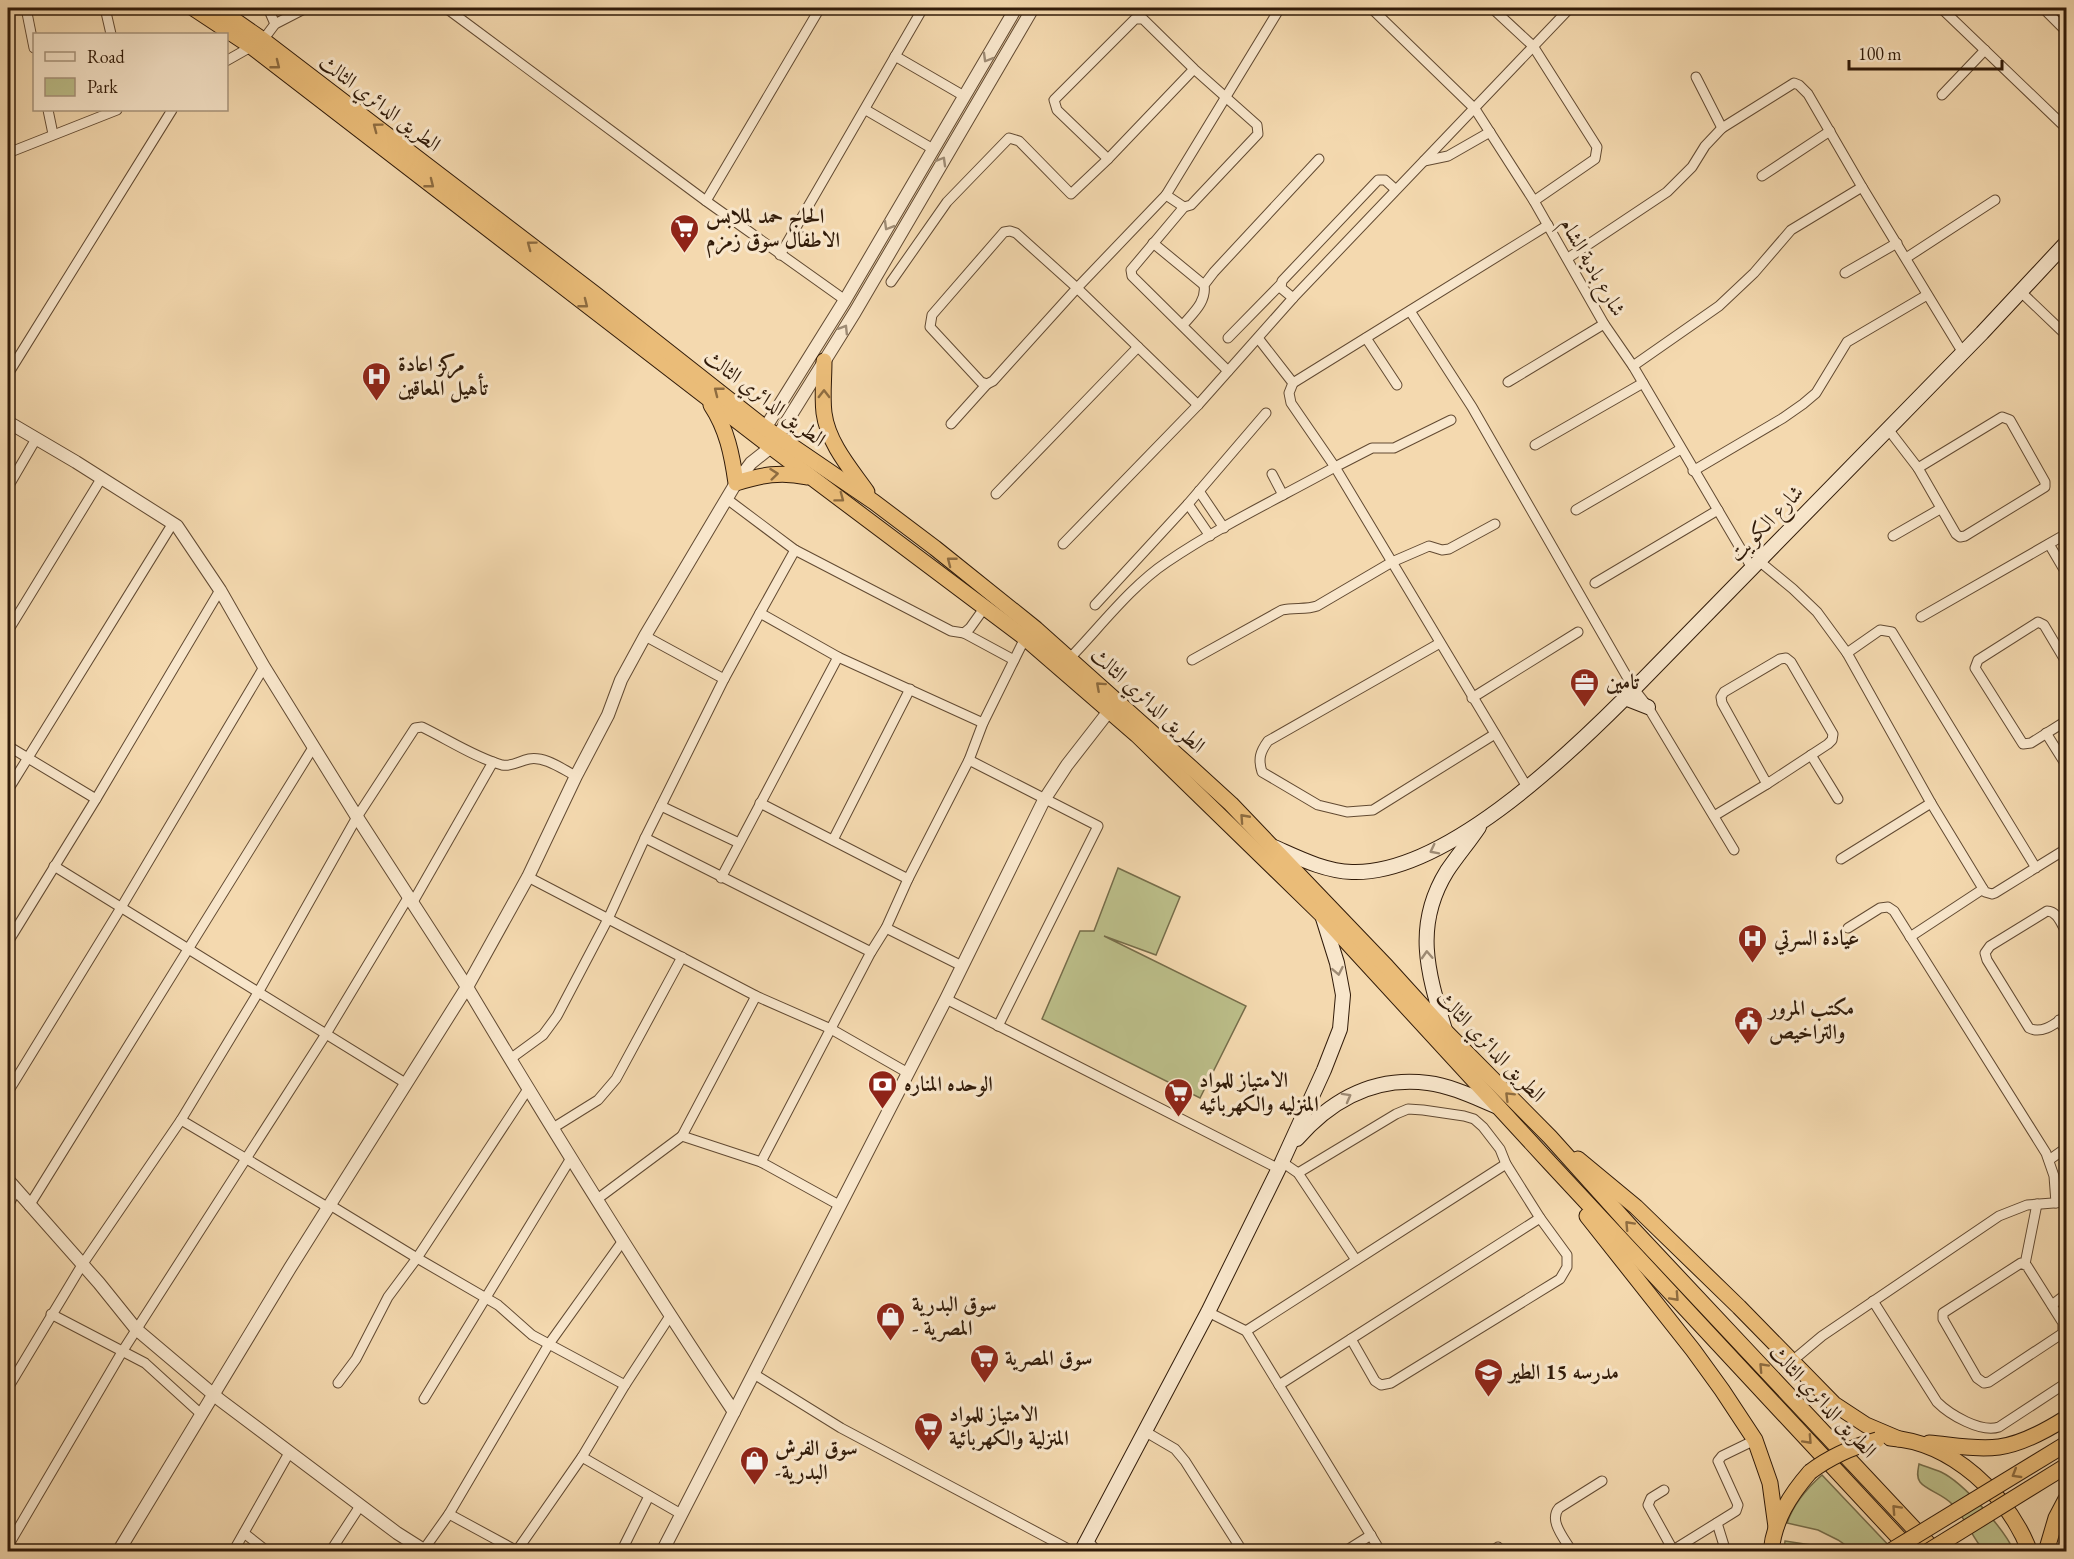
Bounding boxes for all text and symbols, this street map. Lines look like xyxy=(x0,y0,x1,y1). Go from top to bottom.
legend xyxy=(33,33,228,111)
scale bar xyxy=(1849,33,2002,71)
text: 100 m xyxy=(1858,42,1902,65)
text: Road xyxy=(87,45,126,68)
street label: الطريق الدائري الثالث xyxy=(312,48,447,160)
one-way arrow xyxy=(982,52,994,62)
one-way arrow xyxy=(269,58,280,69)
text: Park xyxy=(87,75,118,98)
one-way arrow xyxy=(372,123,383,134)
one-way arrow xyxy=(935,157,947,167)
one-way arrow xyxy=(423,177,434,188)
place label: الحاج حمد لملابس الاطفال سوق زمزم xyxy=(706,202,840,259)
supermarket icon: الحاج حمد لملابس الاطفال سوق زمزم xyxy=(669,212,701,254)
street label: شارع بادية الشام xyxy=(1550,213,1633,323)
one-way arrow xyxy=(884,220,895,230)
one-way arrow xyxy=(527,242,538,253)
one-way arrow xyxy=(578,296,589,307)
one-way arrow xyxy=(836,325,848,335)
street label: الطريق الدائري الثالث xyxy=(697,343,832,455)
place label: مركز اعادة تأهيل المعاقين xyxy=(398,350,489,403)
hospital icon: مركز اعادة تأهيل المعاقين xyxy=(361,360,393,402)
one-way arrow xyxy=(714,387,725,398)
one-way arrow xyxy=(818,390,830,399)
one-way arrow xyxy=(770,468,779,481)
street label: شارع الكويت xyxy=(1722,479,1812,570)
one-way arrow xyxy=(833,491,844,502)
one-way arrow xyxy=(947,557,958,568)
street label: الطريق الدائري الثالث xyxy=(1083,641,1212,761)
office icon: تامين xyxy=(1569,666,1601,708)
place label: تامين xyxy=(1606,668,1640,695)
one-way arrow xyxy=(1097,682,1107,693)
one-way arrow xyxy=(1240,814,1251,825)
one-way arrow xyxy=(1429,843,1440,854)
hospital icon: عيادة السرتي xyxy=(1737,922,1769,964)
place label: عيادة السرتي xyxy=(1773,924,1859,956)
one-way arrow xyxy=(1420,951,1433,960)
one-way arrow xyxy=(1331,966,1344,976)
street label: الطريق الدائري الثالث xyxy=(1429,984,1552,1110)
place label: مكتب المرور والتراخيص xyxy=(1767,994,1854,1045)
public building icon: مكتب المرور والتراخيص xyxy=(1732,1004,1764,1046)
place label: الامتياز للمواد المنزليه والكهربائيه xyxy=(1199,1066,1319,1118)
bank icon: الوحده المناره xyxy=(867,1068,899,1110)
place label: الوحده المناره xyxy=(904,1070,993,1097)
supermarket icon: الامتياز للمواد المنزليه والكهربائيه xyxy=(1162,1076,1194,1118)
one-way arrow xyxy=(1505,1092,1516,1103)
one-way arrow xyxy=(1341,1093,1351,1104)
one-way arrow xyxy=(1625,1221,1636,1231)
place label: سوق البدرية - المصرية xyxy=(912,1290,997,1342)
one-way arrow xyxy=(1668,1291,1679,1301)
shop icon: سوق البدرية - المصرية xyxy=(875,1300,907,1342)
street label: الطريق الدائري الثالث xyxy=(1762,1338,1883,1465)
supermarket icon: سوق المصرية xyxy=(968,1342,1000,1384)
place label: سوق المصرية xyxy=(1005,1344,1092,1372)
school or university icon: مدرسه 15 الطير xyxy=(1472,1356,1504,1398)
place label: مدرسه 15 الطير xyxy=(1507,1358,1619,1385)
one-way arrow xyxy=(1759,1363,1770,1374)
place label: الامتياز للمواد المنزلية والكهربائية xyxy=(949,1400,1069,1452)
supermarket icon: الامتياز للمواد المنزلية والكهربائية xyxy=(912,1410,944,1452)
one-way arrow xyxy=(1801,1433,1812,1443)
place label: سوق الفرش -البدرية xyxy=(775,1434,858,1485)
shop icon: سوق الفرش -البدرية xyxy=(738,1444,770,1486)
one-way arrow xyxy=(2012,1466,2022,1478)
one-way arrow xyxy=(1892,1505,1903,1516)

